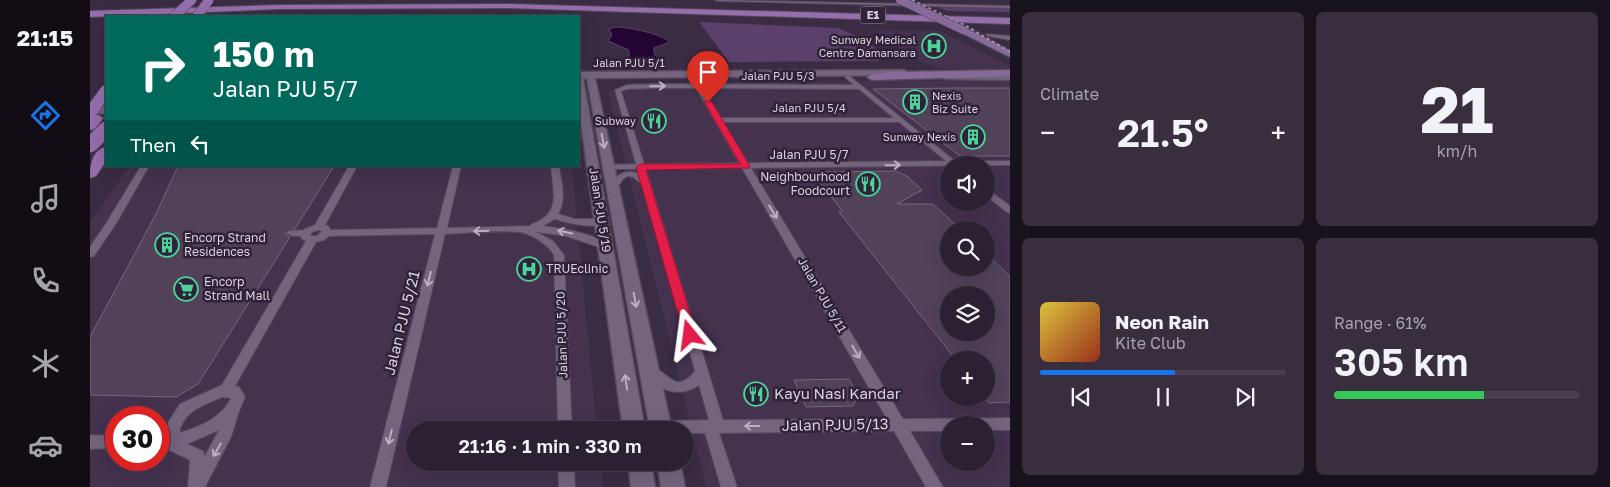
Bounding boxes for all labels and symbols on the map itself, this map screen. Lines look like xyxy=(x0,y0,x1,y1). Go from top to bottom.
road number: E1 xyxy=(860,6,886,24)
place label: Sunway Medical Centre Damansara xyxy=(819,33,916,59)
hospital icon: Sunway Medical Centre Damansara xyxy=(921,33,947,59)
pin xyxy=(687,51,729,102)
street label: Jalan PJU 5/1 xyxy=(593,56,665,69)
street label: Jalan PJU 5/3 xyxy=(742,69,815,82)
one-way arrow xyxy=(649,81,665,91)
building icon: Nexis Biz Suite xyxy=(902,89,928,115)
place label: Nexis Biz Suite xyxy=(932,89,978,115)
street label: Jalan PJU 5/4 xyxy=(772,101,846,114)
restaurant icon: Subway xyxy=(641,108,667,134)
place label: Subway xyxy=(595,114,636,127)
building icon: Sunway Nexis xyxy=(960,124,986,150)
place label: Sunway Nexis xyxy=(883,130,956,143)
one-way arrow xyxy=(599,133,609,149)
street label: Jalan PJU 5/7 xyxy=(770,147,848,162)
one-way arrow xyxy=(884,160,901,170)
street label: Jalan PJU 5/19 xyxy=(586,166,615,253)
place label: Neighbourhood Foodcourt xyxy=(760,169,850,198)
restaurant icon: Neighbourhood Foodcourt xyxy=(855,171,881,197)
one-way arrow xyxy=(769,205,779,219)
one-way arrow xyxy=(474,226,490,235)
one-way arrow xyxy=(557,227,573,237)
place label: Encorp Strand Residences xyxy=(184,230,266,259)
building icon: Encorp Strand Residences xyxy=(154,232,180,258)
street label: Jalan PJU 5/11 xyxy=(795,255,850,335)
hospital icon: TRUEclinic xyxy=(516,256,542,282)
place label: TRUEclinic xyxy=(546,261,609,276)
street label: Jalan PJU 5/21 xyxy=(379,269,423,377)
one-way arrow xyxy=(424,271,433,287)
place label: Encorp Strand Mall xyxy=(204,274,270,303)
supermarket icon: Encorp Strand Mall xyxy=(173,276,199,302)
street label: Jalan PJU 5/20 xyxy=(552,291,571,379)
one-way arrow xyxy=(631,292,641,308)
position arrow xyxy=(663,308,715,360)
one-way arrow xyxy=(851,345,861,359)
one-way arrow xyxy=(621,374,631,390)
restaurant icon: Kayu Nasi Kandar xyxy=(743,381,769,407)
place label: Kayu Nasi Kandar xyxy=(774,384,901,402)
speed limit sign: 30 xyxy=(105,406,170,471)
street label: Jalan PJU 5/13 xyxy=(781,414,889,434)
one-way arrow xyxy=(744,421,760,431)
one-way arrow xyxy=(385,428,394,444)
one-way arrow xyxy=(211,442,221,457)

